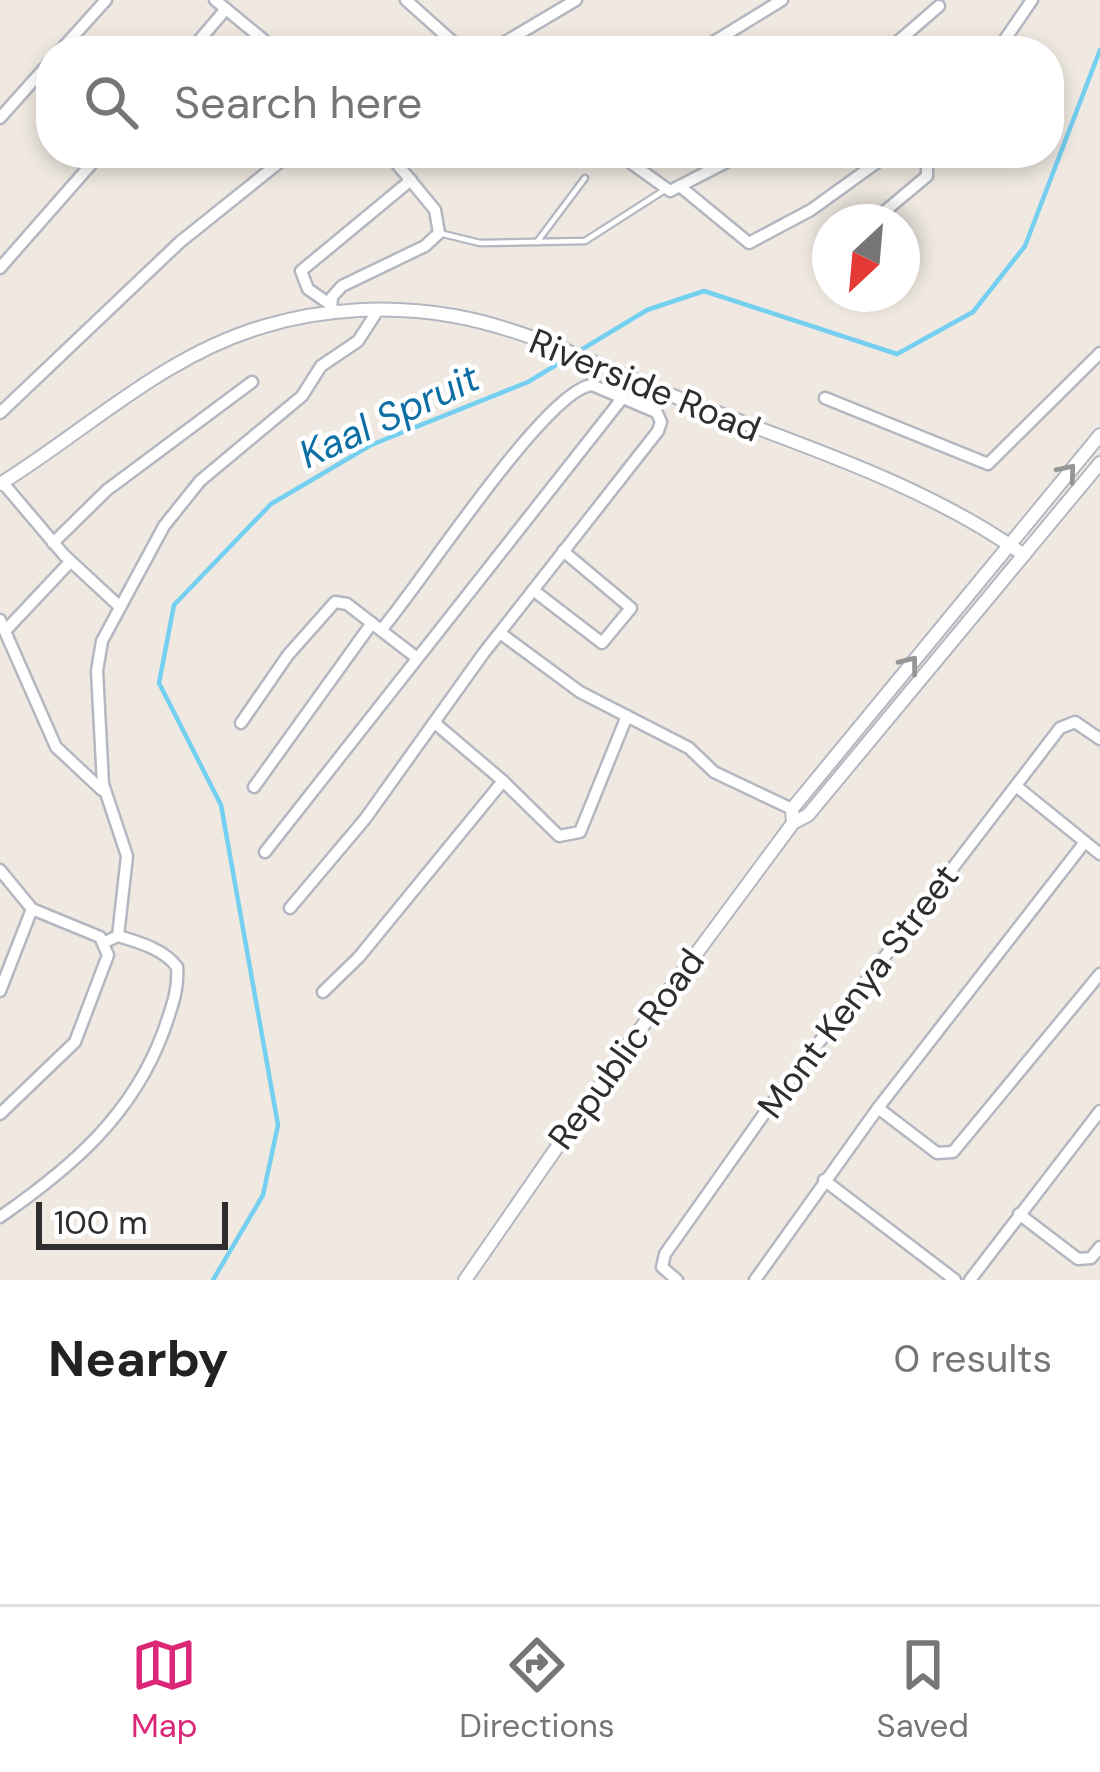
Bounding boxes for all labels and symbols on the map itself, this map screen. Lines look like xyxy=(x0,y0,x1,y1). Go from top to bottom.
north arrow xyxy=(812,204,920,312)
street label: Riverside Road xyxy=(523,317,767,453)
water label: Kaal Spruit xyxy=(291,352,488,480)
one-way arrow xyxy=(1053,464,1075,486)
one-way arrow xyxy=(896,655,917,677)
street label: Mont Kenya Street xyxy=(747,854,969,1128)
street label: Republic Road xyxy=(537,939,715,1159)
scale bar xyxy=(36,1196,228,1249)

